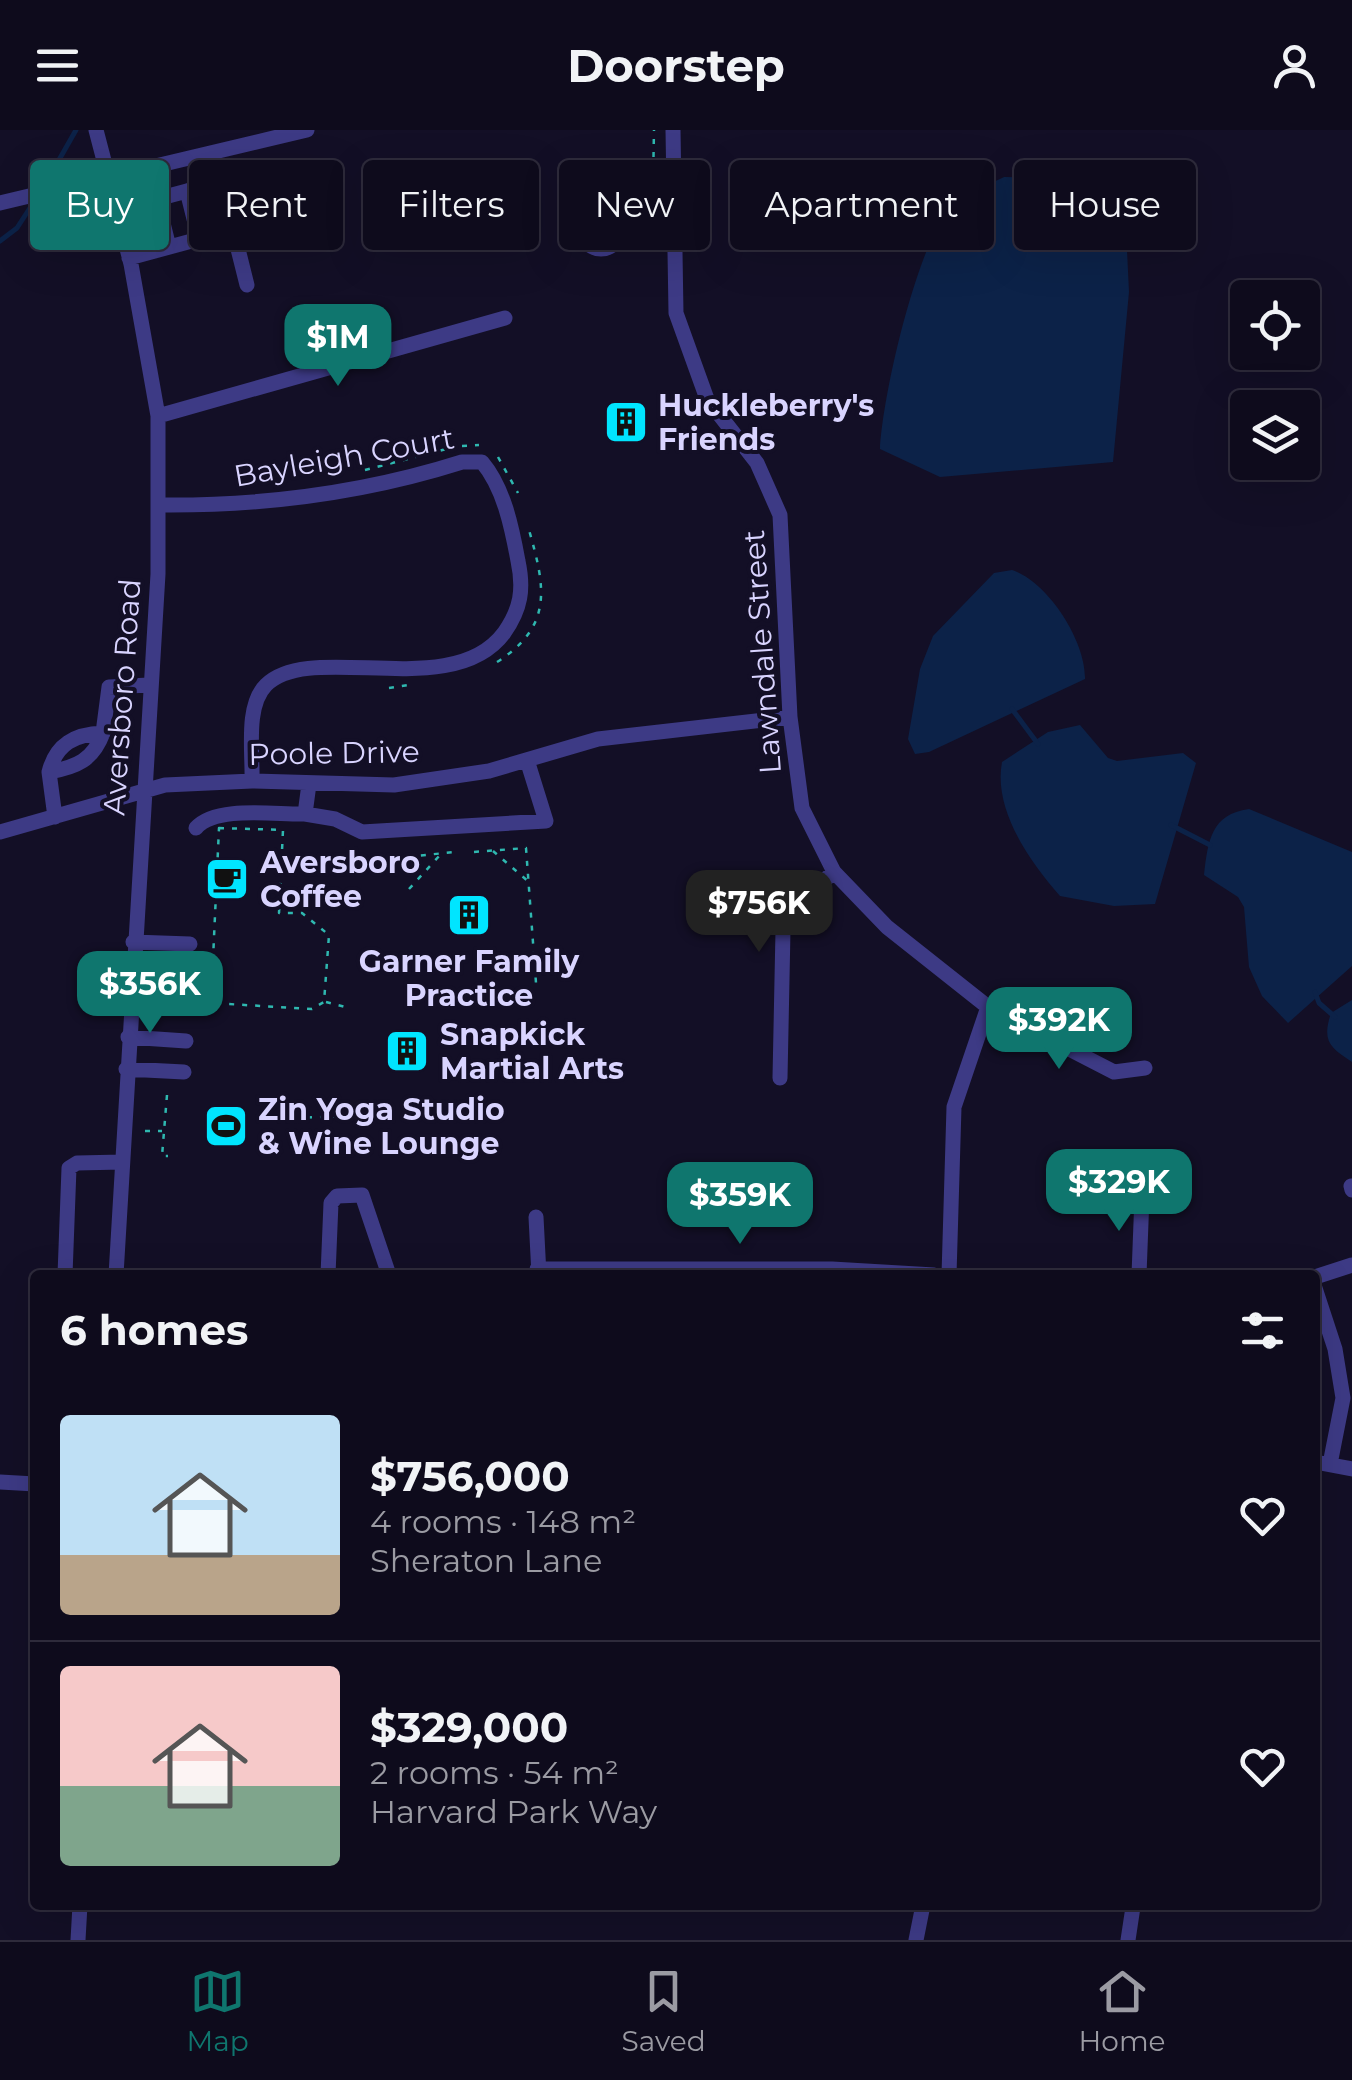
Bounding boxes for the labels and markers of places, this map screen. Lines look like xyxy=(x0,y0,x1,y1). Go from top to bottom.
pin: $1M xyxy=(290,304,386,389)
place label: Huckleberry's Friends xyxy=(658,387,874,458)
building icon: Huckleberry's Friends xyxy=(603,399,649,445)
place label: Aversboro Coffee xyxy=(259,844,420,915)
cafe icon: Aversboro Coffee xyxy=(204,856,250,902)
pin: $756K xyxy=(689,870,829,955)
building icon: Garner Family Practice xyxy=(446,892,492,938)
place label: Garner Family Practice xyxy=(359,943,580,1014)
pin: $356K xyxy=(80,951,220,1036)
pin: $392K xyxy=(989,987,1129,1072)
place label: Snapkick Martial Arts xyxy=(440,1016,624,1087)
building icon: Snapkick Martial Arts xyxy=(384,1028,430,1074)
place label: Zin Yoga Studio & Wine Lounge xyxy=(258,1091,505,1162)
sports icon: Zin Yoga Studio & Wine Lounge xyxy=(203,1103,249,1149)
pin: $329K xyxy=(1049,1149,1189,1234)
pin: $359K xyxy=(670,1162,810,1247)

